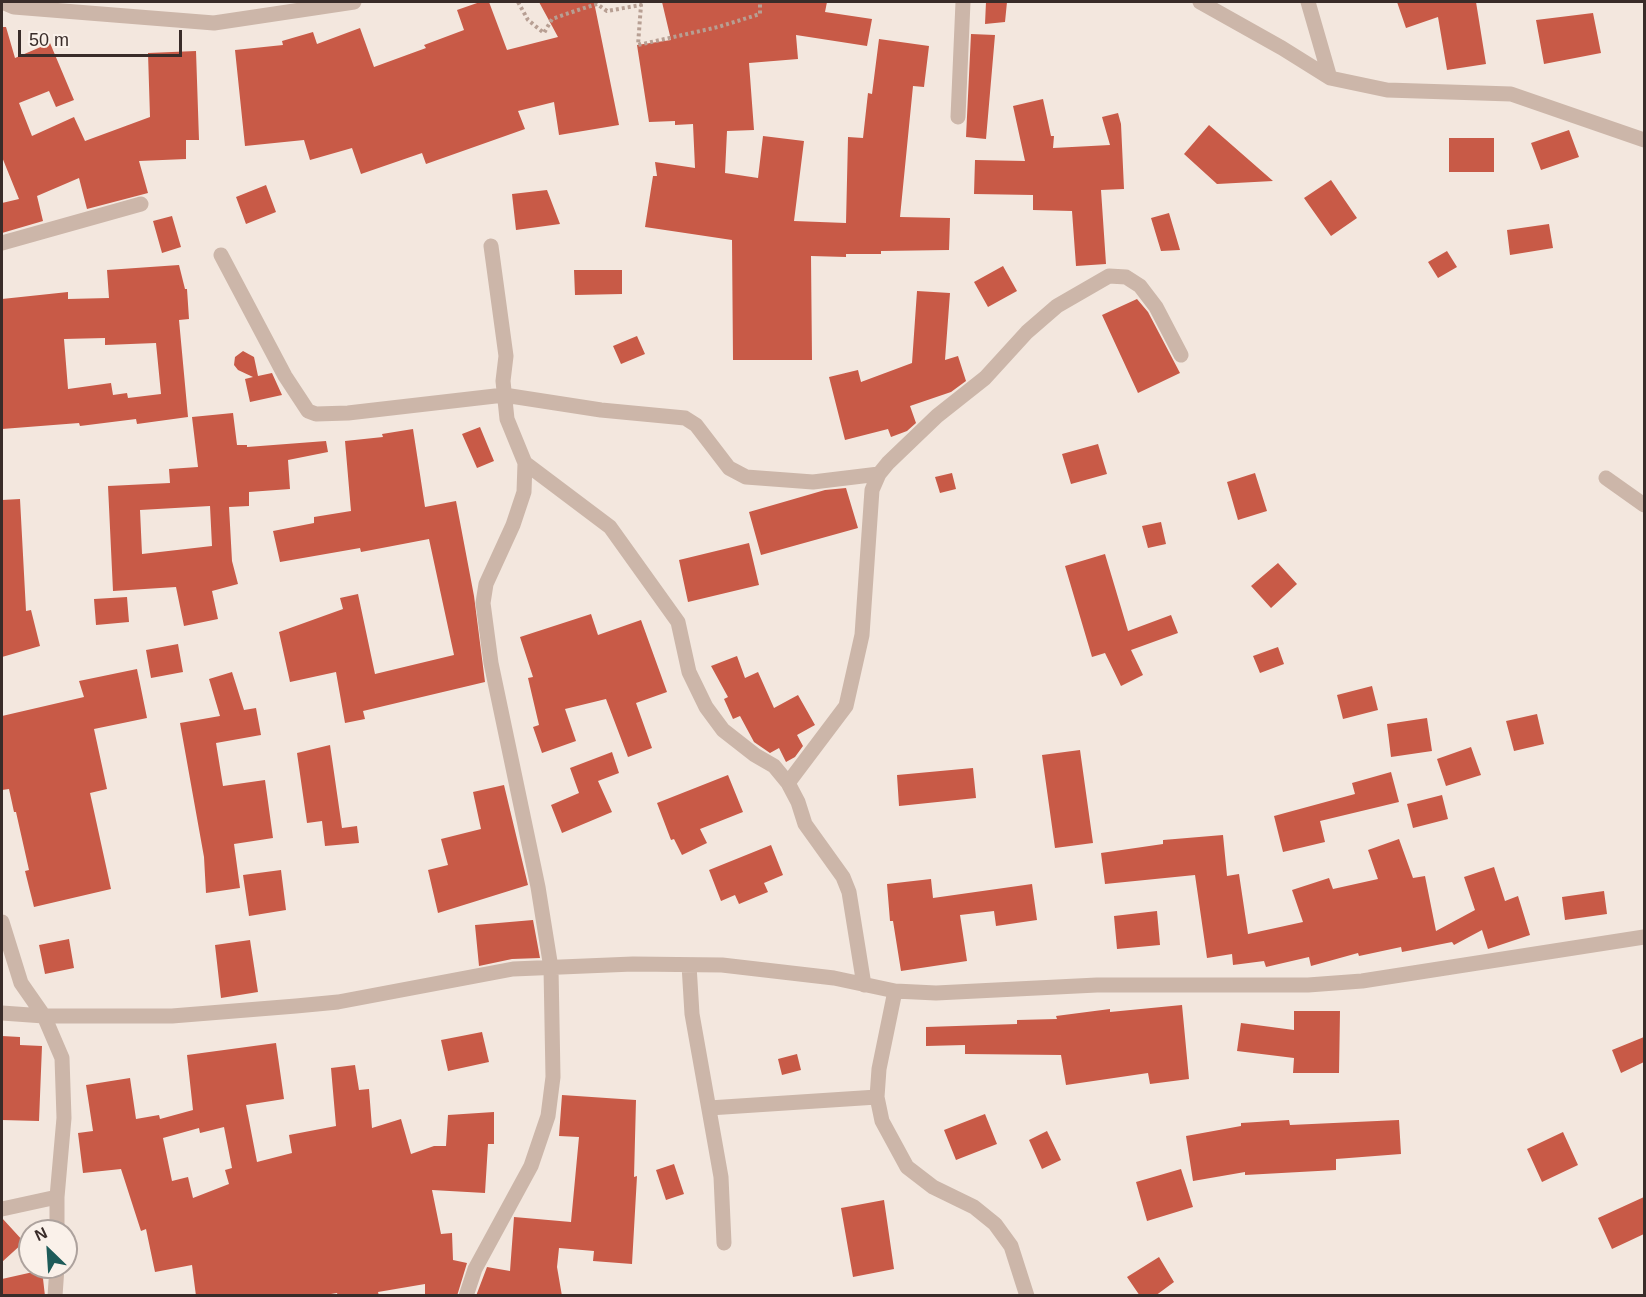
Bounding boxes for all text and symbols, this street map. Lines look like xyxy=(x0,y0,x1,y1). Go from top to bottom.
scale bar xyxy=(21,18,184,56)
text: 50 m xyxy=(29,30,69,50)
north arrow xyxy=(18,1219,78,1279)
text: N xyxy=(32,1224,50,1244)

